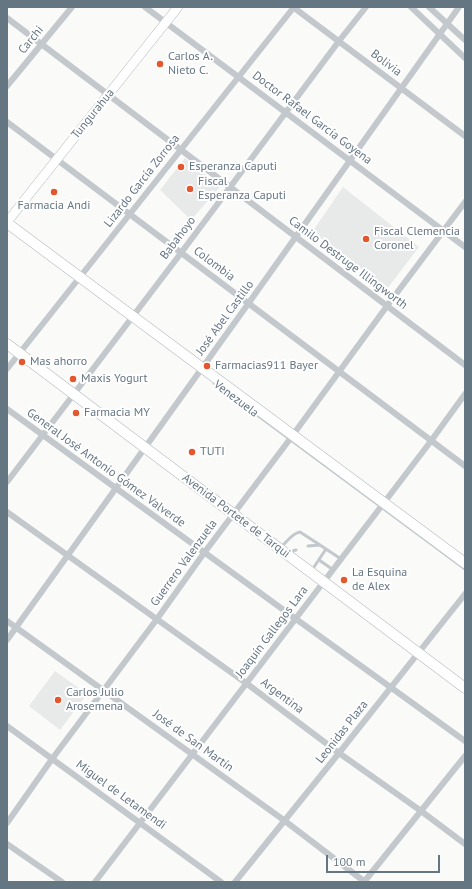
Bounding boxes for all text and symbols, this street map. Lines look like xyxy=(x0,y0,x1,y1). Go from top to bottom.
street label: Carchi xyxy=(15,23,47,57)
street label: Bolivia xyxy=(368,47,404,79)
place label: Carlos A. Nieto C. xyxy=(168,50,213,78)
marker: Carlos A. Nieto C. xyxy=(155,59,165,69)
street label: Doctor Rafael García Goyena xyxy=(249,68,375,168)
street label: Tungurahua xyxy=(68,86,118,142)
street label: Lizardo García Zorrosa xyxy=(101,132,183,230)
place label: Esperanza Caputi xyxy=(189,160,277,174)
marker: Esperanza Caputi xyxy=(176,162,186,172)
place label: Fiscal Esperanza Caputi xyxy=(198,175,286,203)
marker: Fiscal Esperanza Caputi xyxy=(185,184,195,194)
marker: Farmacia Andi xyxy=(49,187,59,197)
place label: Farmacia Andi xyxy=(18,199,90,213)
street label: Babahoyo xyxy=(157,214,199,262)
street label: Camilo Destruge Illingworth xyxy=(286,214,410,312)
place label: Fiscal Clemencia Coronel xyxy=(374,225,460,253)
marker: Fiscal Clemencia Coronel xyxy=(361,234,371,244)
street label: Colombia xyxy=(190,244,238,284)
street label: José Abel Castillo xyxy=(193,278,257,358)
place label: Mas ahorro xyxy=(30,355,87,369)
marker: Mas ahorro xyxy=(17,357,27,367)
place label: Farmacias911 Bayer xyxy=(215,359,318,373)
marker: Farmacias911 Bayer xyxy=(202,361,212,371)
place label: Maxis Yogurt xyxy=(81,372,148,386)
marker: Maxis Yogurt xyxy=(68,374,78,384)
street label: Venezuela xyxy=(211,378,261,420)
street label: General José Antonio Gómez Valverde xyxy=(24,406,188,530)
place label: Farmacia MY xyxy=(84,406,150,420)
marker: Farmacia MY xyxy=(71,408,81,418)
place label: TUTI xyxy=(200,445,225,459)
marker: TUTI xyxy=(187,447,197,457)
street label: Avenida Portete de Tarqui xyxy=(179,471,293,561)
street label: Guerrero Valenzuela xyxy=(148,517,220,609)
place label: La Esquina de Alex xyxy=(352,566,407,594)
marker: La Esquina de Alex xyxy=(339,575,349,585)
street label: Joaquín Gallegos Lara xyxy=(233,583,311,681)
street label: Argentina xyxy=(258,675,306,717)
place label: Carlos Julio Arosemena xyxy=(66,686,124,714)
marker: Carlos Julio Arosemena xyxy=(53,695,63,705)
street label: Leonidas Plaza xyxy=(313,698,371,766)
street label: José de San Martín xyxy=(150,707,236,775)
street label: Miguel de Letamendi xyxy=(73,757,169,833)
scale bar xyxy=(328,847,442,873)
text: 100 m xyxy=(333,854,366,869)

